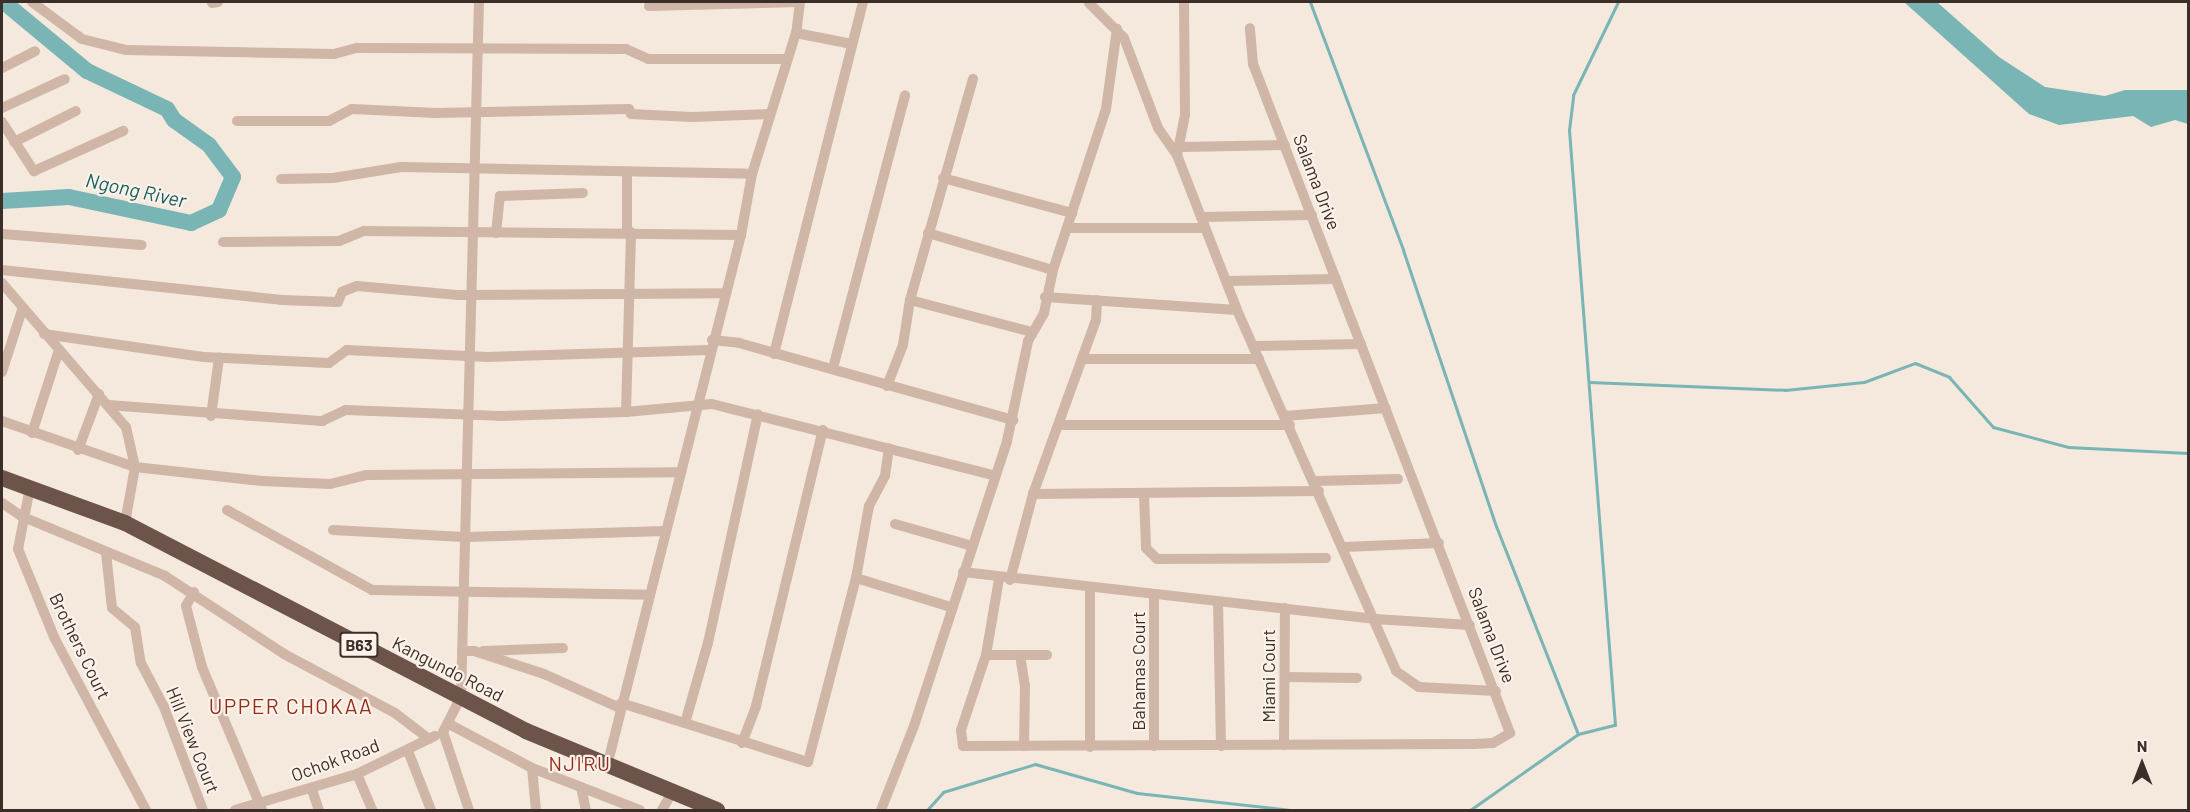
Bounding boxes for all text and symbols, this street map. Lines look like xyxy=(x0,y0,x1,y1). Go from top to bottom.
street label: Salama Drive xyxy=(1289,131,1345,233)
water label: Ngong River xyxy=(84,168,188,212)
street label: Salama Drive xyxy=(1464,584,1520,686)
street label: Brothers Court xyxy=(45,589,115,703)
street label: Bahamas Court xyxy=(1127,611,1149,731)
street label: Miami Court xyxy=(1257,629,1279,723)
road number: B63 xyxy=(338,632,380,658)
street label: Kangundo Road xyxy=(389,632,507,706)
street label: Hill View Court xyxy=(162,684,224,796)
district label: UPPER CHOKAA xyxy=(209,693,373,719)
street label: Ochok Road xyxy=(288,734,382,786)
north arrow xyxy=(2112,734,2172,794)
text: N xyxy=(2137,736,2147,755)
district label: NJIRU xyxy=(549,751,611,775)

